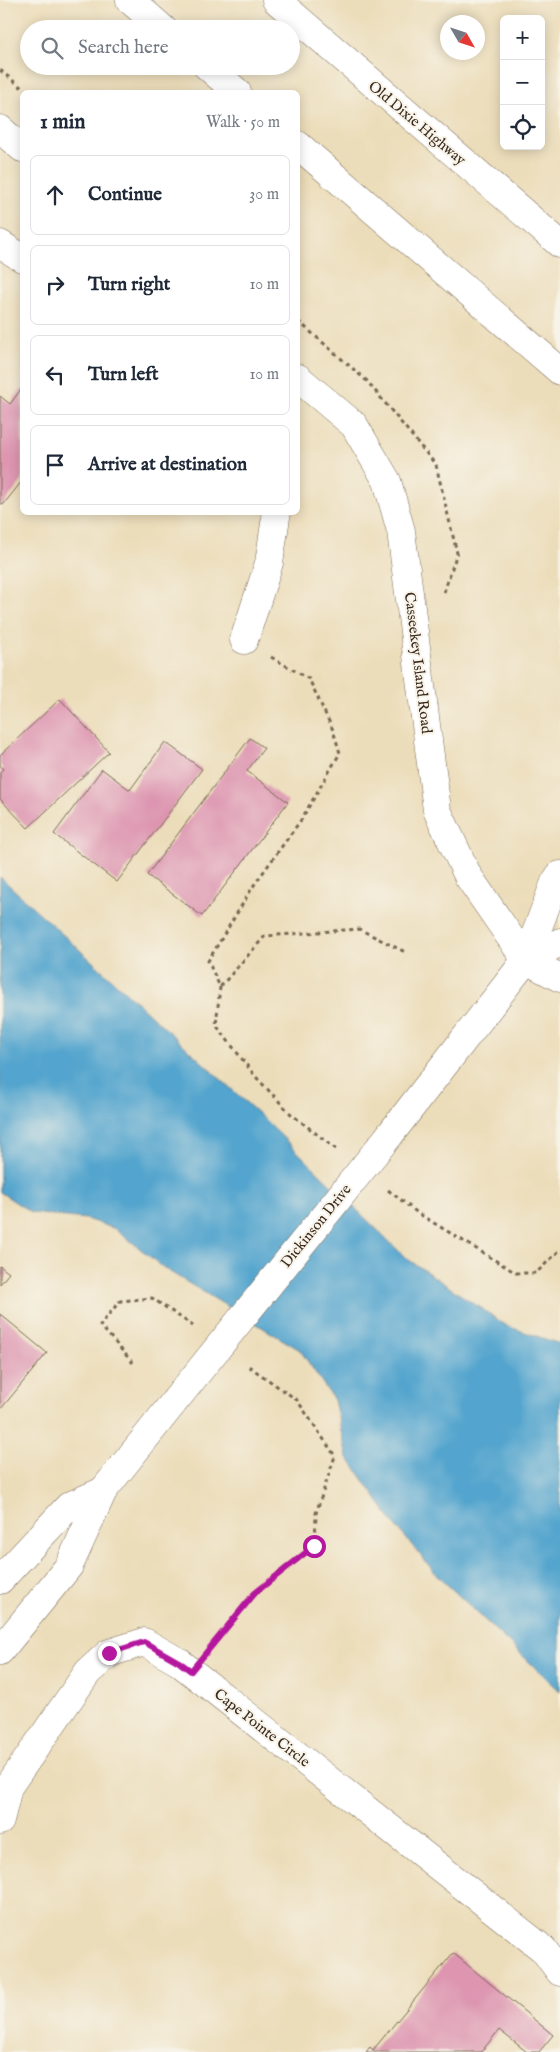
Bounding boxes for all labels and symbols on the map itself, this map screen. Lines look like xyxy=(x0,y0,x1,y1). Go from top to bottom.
north arrow xyxy=(440,15,485,60)
street label: Old Dixie Highway xyxy=(364,77,470,170)
street label: Casseekey Island Road xyxy=(400,591,436,736)
street label: Dickinson Drive xyxy=(277,1180,356,1272)
route start xyxy=(303,1535,326,1558)
route end xyxy=(98,1642,121,1665)
street label: Cape Pointe Circle xyxy=(210,1685,314,1771)

